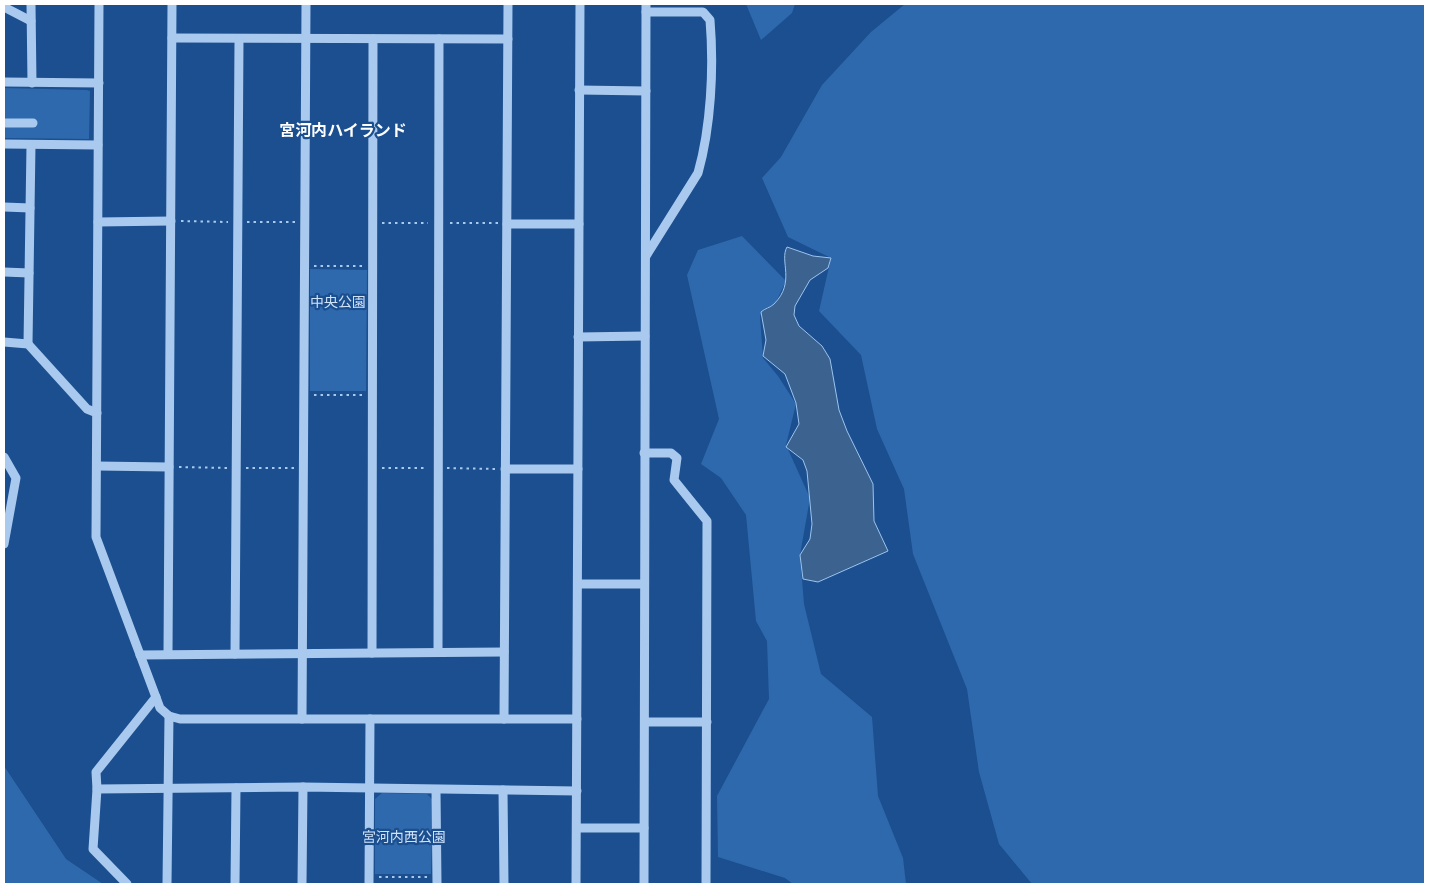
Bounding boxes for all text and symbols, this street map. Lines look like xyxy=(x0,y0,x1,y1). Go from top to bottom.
district label: 宮河内ハイランド xyxy=(279,120,407,140)
park label: 中央公園 xyxy=(310,293,366,310)
park label: 宮河内西公園 xyxy=(362,828,446,845)

